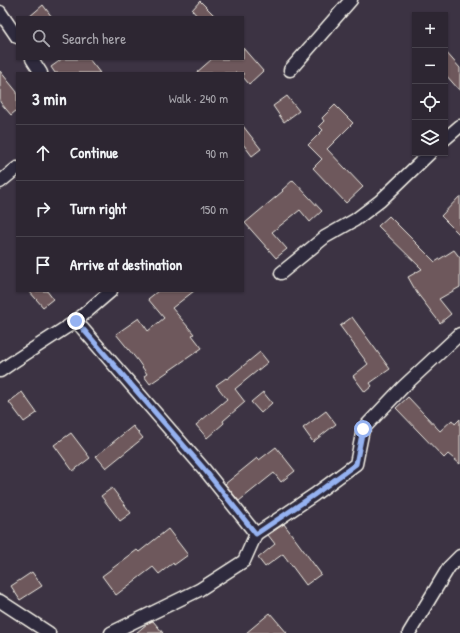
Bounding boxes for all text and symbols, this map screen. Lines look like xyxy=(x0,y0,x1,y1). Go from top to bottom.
map controls xyxy=(412,12,448,156)
button: + xyxy=(412,12,448,48)
search box xyxy=(16,16,244,60)
icon: search xyxy=(30,27,52,49)
text: Search here xyxy=(62,28,126,49)
button: − xyxy=(412,48,448,84)
button: locate xyxy=(412,84,448,120)
text: 3 min xyxy=(32,87,67,110)
text: Walk · 240 m xyxy=(169,89,228,107)
button: layers xyxy=(412,120,448,156)
icon: ahead xyxy=(32,142,54,164)
text: Continue xyxy=(70,142,118,163)
text: 90 m xyxy=(206,144,228,162)
icon: right xyxy=(32,198,54,220)
text: Turn right xyxy=(70,198,126,219)
text: 150 m xyxy=(200,200,228,218)
icon: arrive xyxy=(32,254,54,276)
text: Arrive at destination xyxy=(70,254,182,275)
route end xyxy=(67,312,85,330)
route start xyxy=(354,420,372,438)

